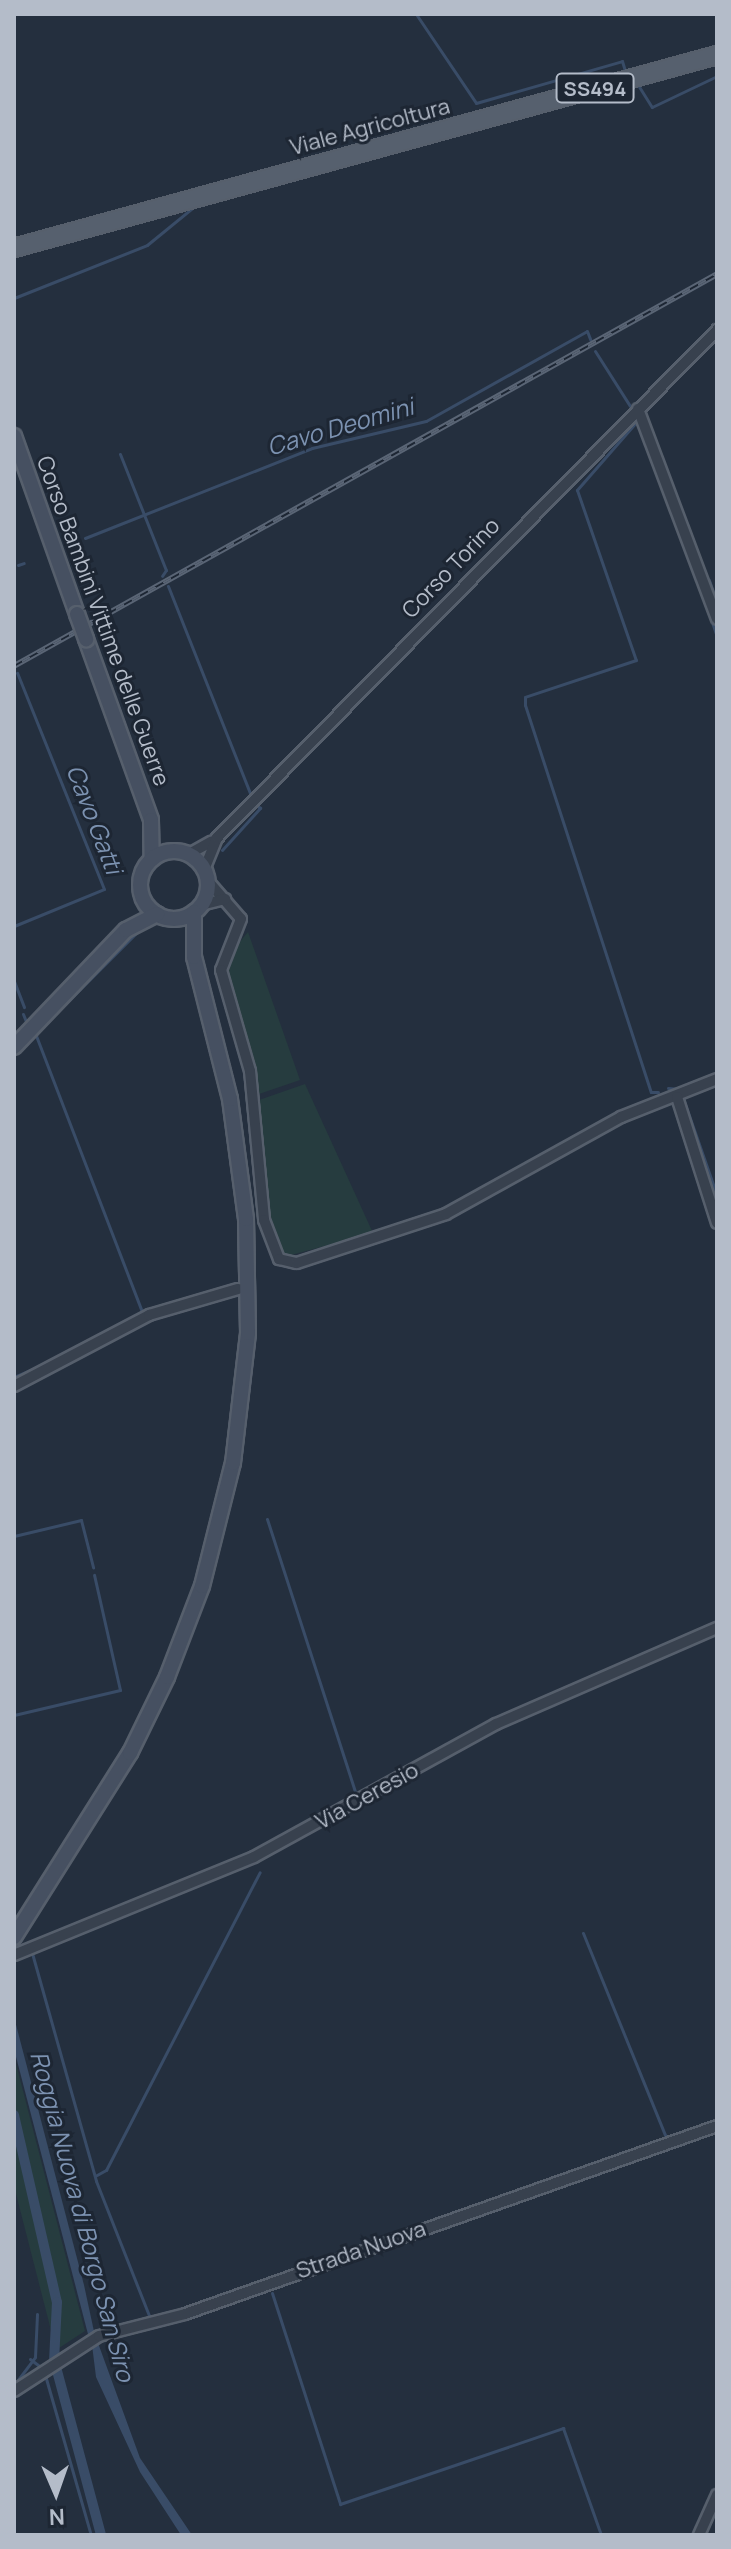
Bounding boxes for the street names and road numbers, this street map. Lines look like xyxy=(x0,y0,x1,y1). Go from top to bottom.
road number: SS494 xyxy=(555,72,635,104)
street label: Viale Agricoltura xyxy=(287,93,453,161)
street label: Corso Bambini Vittime delle Guerre xyxy=(31,453,175,789)
street label: Corso Torino xyxy=(397,513,505,623)
street label: Via Ceresio xyxy=(311,1757,423,1835)
street label: Strada Nuova xyxy=(293,2216,429,2284)

